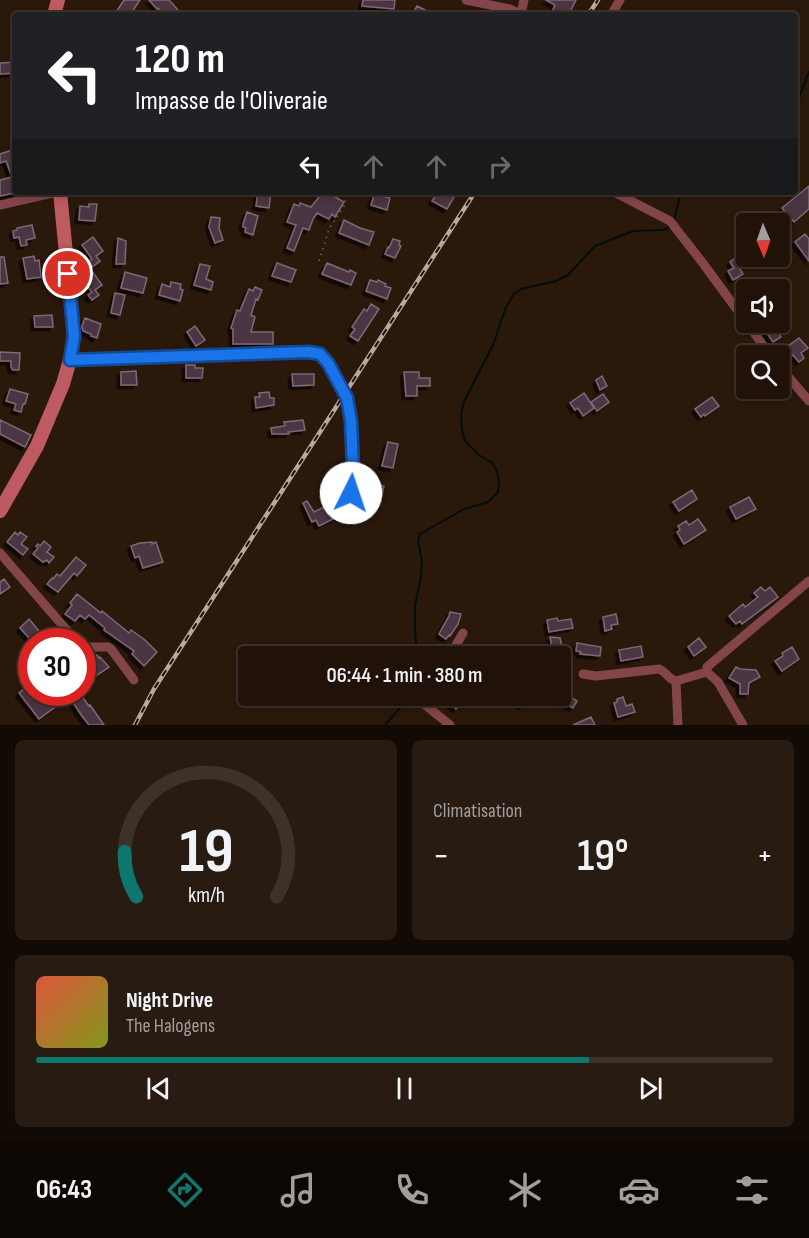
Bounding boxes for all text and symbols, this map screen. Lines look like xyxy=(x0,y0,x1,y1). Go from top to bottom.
text: 120 m xyxy=(135,34,225,85)
icon: left xyxy=(36,36,114,114)
text: Impasse de l'Oliveraie xyxy=(135,85,328,117)
icon: left xyxy=(294,150,327,183)
icon: ahead xyxy=(357,150,390,183)
icon: ahead xyxy=(420,150,453,183)
icon: right xyxy=(483,150,516,183)
north arrow xyxy=(736,213,790,267)
map controls xyxy=(736,213,790,399)
pin xyxy=(42,248,93,299)
icon: arrive xyxy=(51,257,84,290)
button: sound xyxy=(736,279,790,333)
button: search xyxy=(736,345,790,399)
position arrow xyxy=(319,461,383,525)
speed limit sign: 30 xyxy=(18,628,96,706)
text: 06:44 · 1 min · 380 m xyxy=(327,662,482,689)
text: Climatisation xyxy=(433,799,522,823)
text: 19 xyxy=(179,815,233,890)
text: 19° xyxy=(577,829,629,884)
text: − xyxy=(433,836,449,876)
text: + xyxy=(757,836,773,876)
text: km/h xyxy=(187,883,225,908)
text: Night Drive xyxy=(126,987,213,1014)
text: The Halogens xyxy=(126,1014,215,1038)
icon: previous xyxy=(142,1072,175,1105)
icon: pause xyxy=(388,1072,421,1105)
icon: next xyxy=(634,1072,667,1105)
icon: directions xyxy=(164,1169,206,1211)
icon: music xyxy=(277,1169,319,1211)
icon: phone xyxy=(391,1169,433,1211)
icon: climate xyxy=(504,1169,546,1211)
icon: car xyxy=(618,1169,660,1211)
icon: filters xyxy=(731,1169,773,1211)
text: 06:43 xyxy=(36,1174,92,1206)

